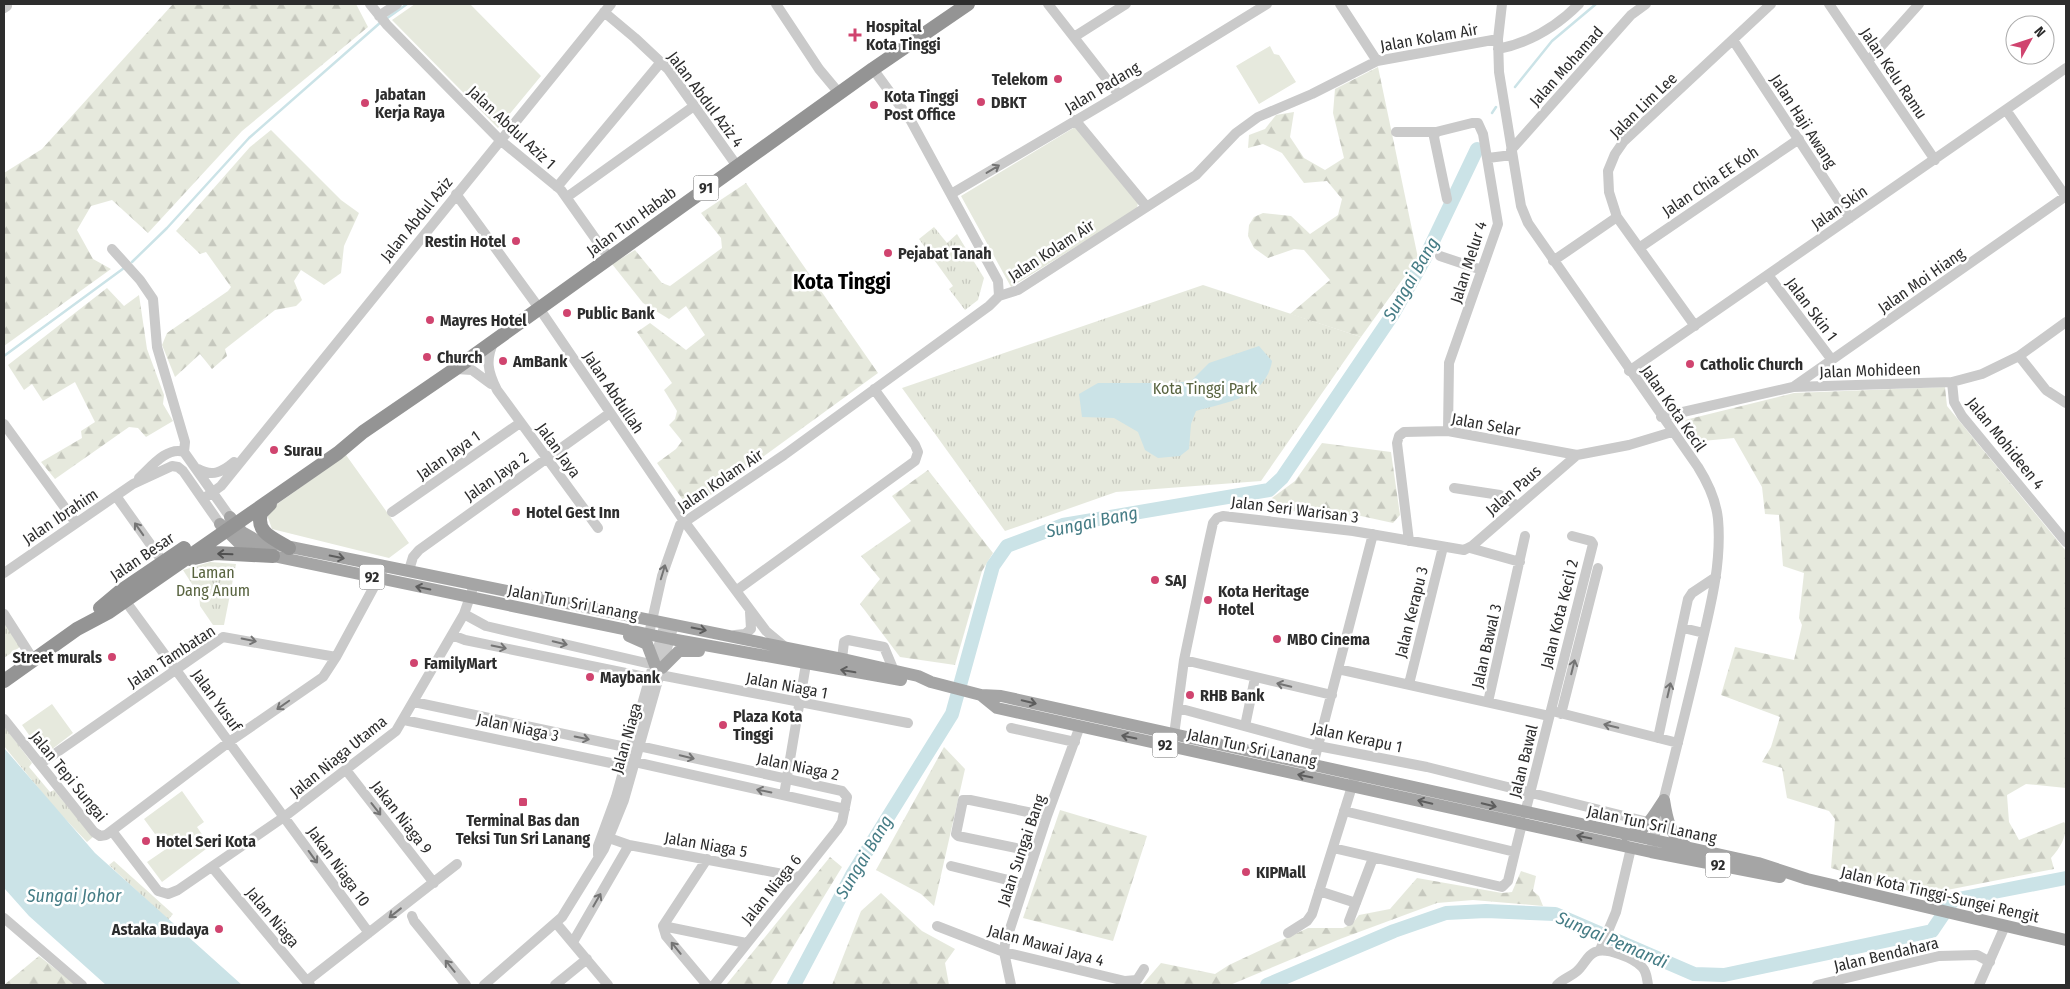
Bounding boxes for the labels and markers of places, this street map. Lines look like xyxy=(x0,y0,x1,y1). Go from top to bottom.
place label: Hospital Kota Tinggi xyxy=(866,17,941,54)
marker: Hospital Kota Tinggi xyxy=(848,28,862,42)
place label: Telekom xyxy=(992,70,1048,89)
marker: Telekom xyxy=(1052,73,1064,85)
place label: Jabatan Kerja Raya xyxy=(374,85,445,122)
place label: Kota Tinggi Post Office xyxy=(884,87,959,124)
place label: DBKT xyxy=(991,93,1027,112)
marker: DBKT xyxy=(975,96,987,108)
marker: Jabatan Kerja Raya xyxy=(359,97,371,109)
marker: Kota Tinggi Post Office xyxy=(868,99,880,111)
place label: Restin Hotel xyxy=(425,232,507,251)
marker: Restin Hotel xyxy=(510,235,522,247)
place label: Pejabat Tanah xyxy=(898,244,992,263)
marker: Pejabat Tanah xyxy=(882,247,894,259)
place label: Public Bank xyxy=(577,304,655,323)
marker: Public Bank xyxy=(561,307,573,319)
place label: Mayres Hotel xyxy=(440,311,527,330)
marker: Mayres Hotel xyxy=(424,314,436,326)
place label: Church xyxy=(437,348,483,367)
marker: Church xyxy=(421,351,433,363)
place label: AmBank xyxy=(512,352,568,371)
marker: AmBank xyxy=(497,355,509,367)
place label: Catholic Church xyxy=(1700,355,1803,374)
marker: Catholic Church xyxy=(1684,358,1696,370)
place label: Surau xyxy=(284,441,322,460)
marker: Surau xyxy=(268,444,280,456)
place label: Hotel Gest Inn xyxy=(526,503,620,522)
marker: Hotel Gest Inn xyxy=(510,506,522,518)
place label: SAJ xyxy=(1165,571,1187,590)
marker: SAJ xyxy=(1149,574,1161,586)
place label: Kota Heritage Hotel xyxy=(1218,582,1309,619)
marker: Kota Heritage Hotel xyxy=(1202,594,1214,606)
place label: MBO Cinema xyxy=(1287,630,1370,649)
marker: MBO Cinema xyxy=(1271,633,1283,645)
place label: Street murals xyxy=(12,648,102,667)
marker: Street murals xyxy=(106,651,118,663)
place label: FamilyMart xyxy=(424,654,498,673)
marker: FamilyMart xyxy=(408,657,420,669)
place label: Maybank xyxy=(600,668,661,687)
marker: Maybank xyxy=(584,671,596,683)
place label: RHB Bank xyxy=(1200,686,1265,705)
marker: RHB Bank xyxy=(1184,689,1196,701)
place label: Plaza Kota Tinggi xyxy=(733,707,803,744)
marker: Plaza Kota Tinggi xyxy=(717,719,729,731)
marker: Terminal Bas dan Teksi Tun Sri Lanang xyxy=(517,796,529,808)
place label: Terminal Bas dan Teksi Tun Sri Lanang xyxy=(456,811,590,848)
place label: Hotel Seri Kota xyxy=(156,832,256,851)
marker: Hotel Seri Kota xyxy=(140,835,152,847)
place label: KIPMall xyxy=(1256,863,1307,882)
marker: KIPMall xyxy=(1240,866,1252,878)
place label: Astaka Budaya xyxy=(111,920,209,939)
marker: Astaka Budaya xyxy=(213,923,225,935)

